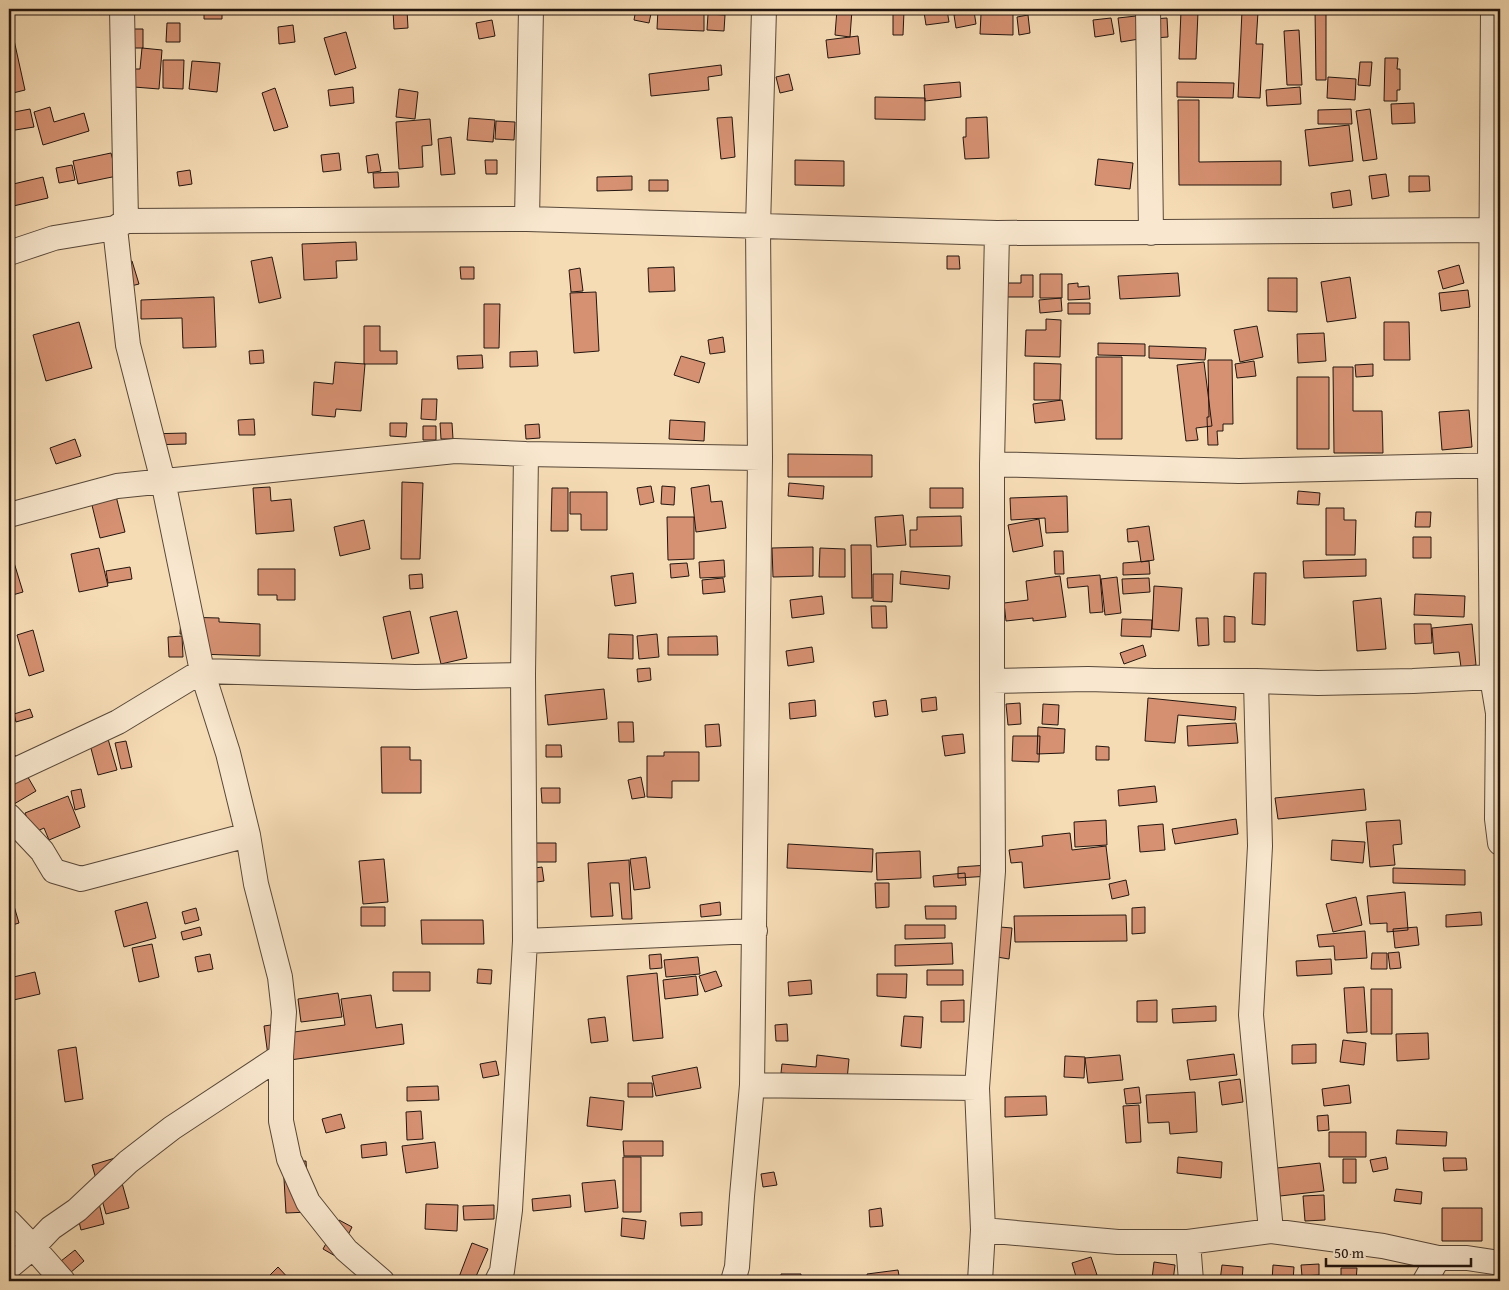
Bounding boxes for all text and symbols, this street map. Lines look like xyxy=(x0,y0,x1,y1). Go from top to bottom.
scale bar xyxy=(1326,1235,1472,1267)
text: 50 m xyxy=(1334,1242,1365,1263)

